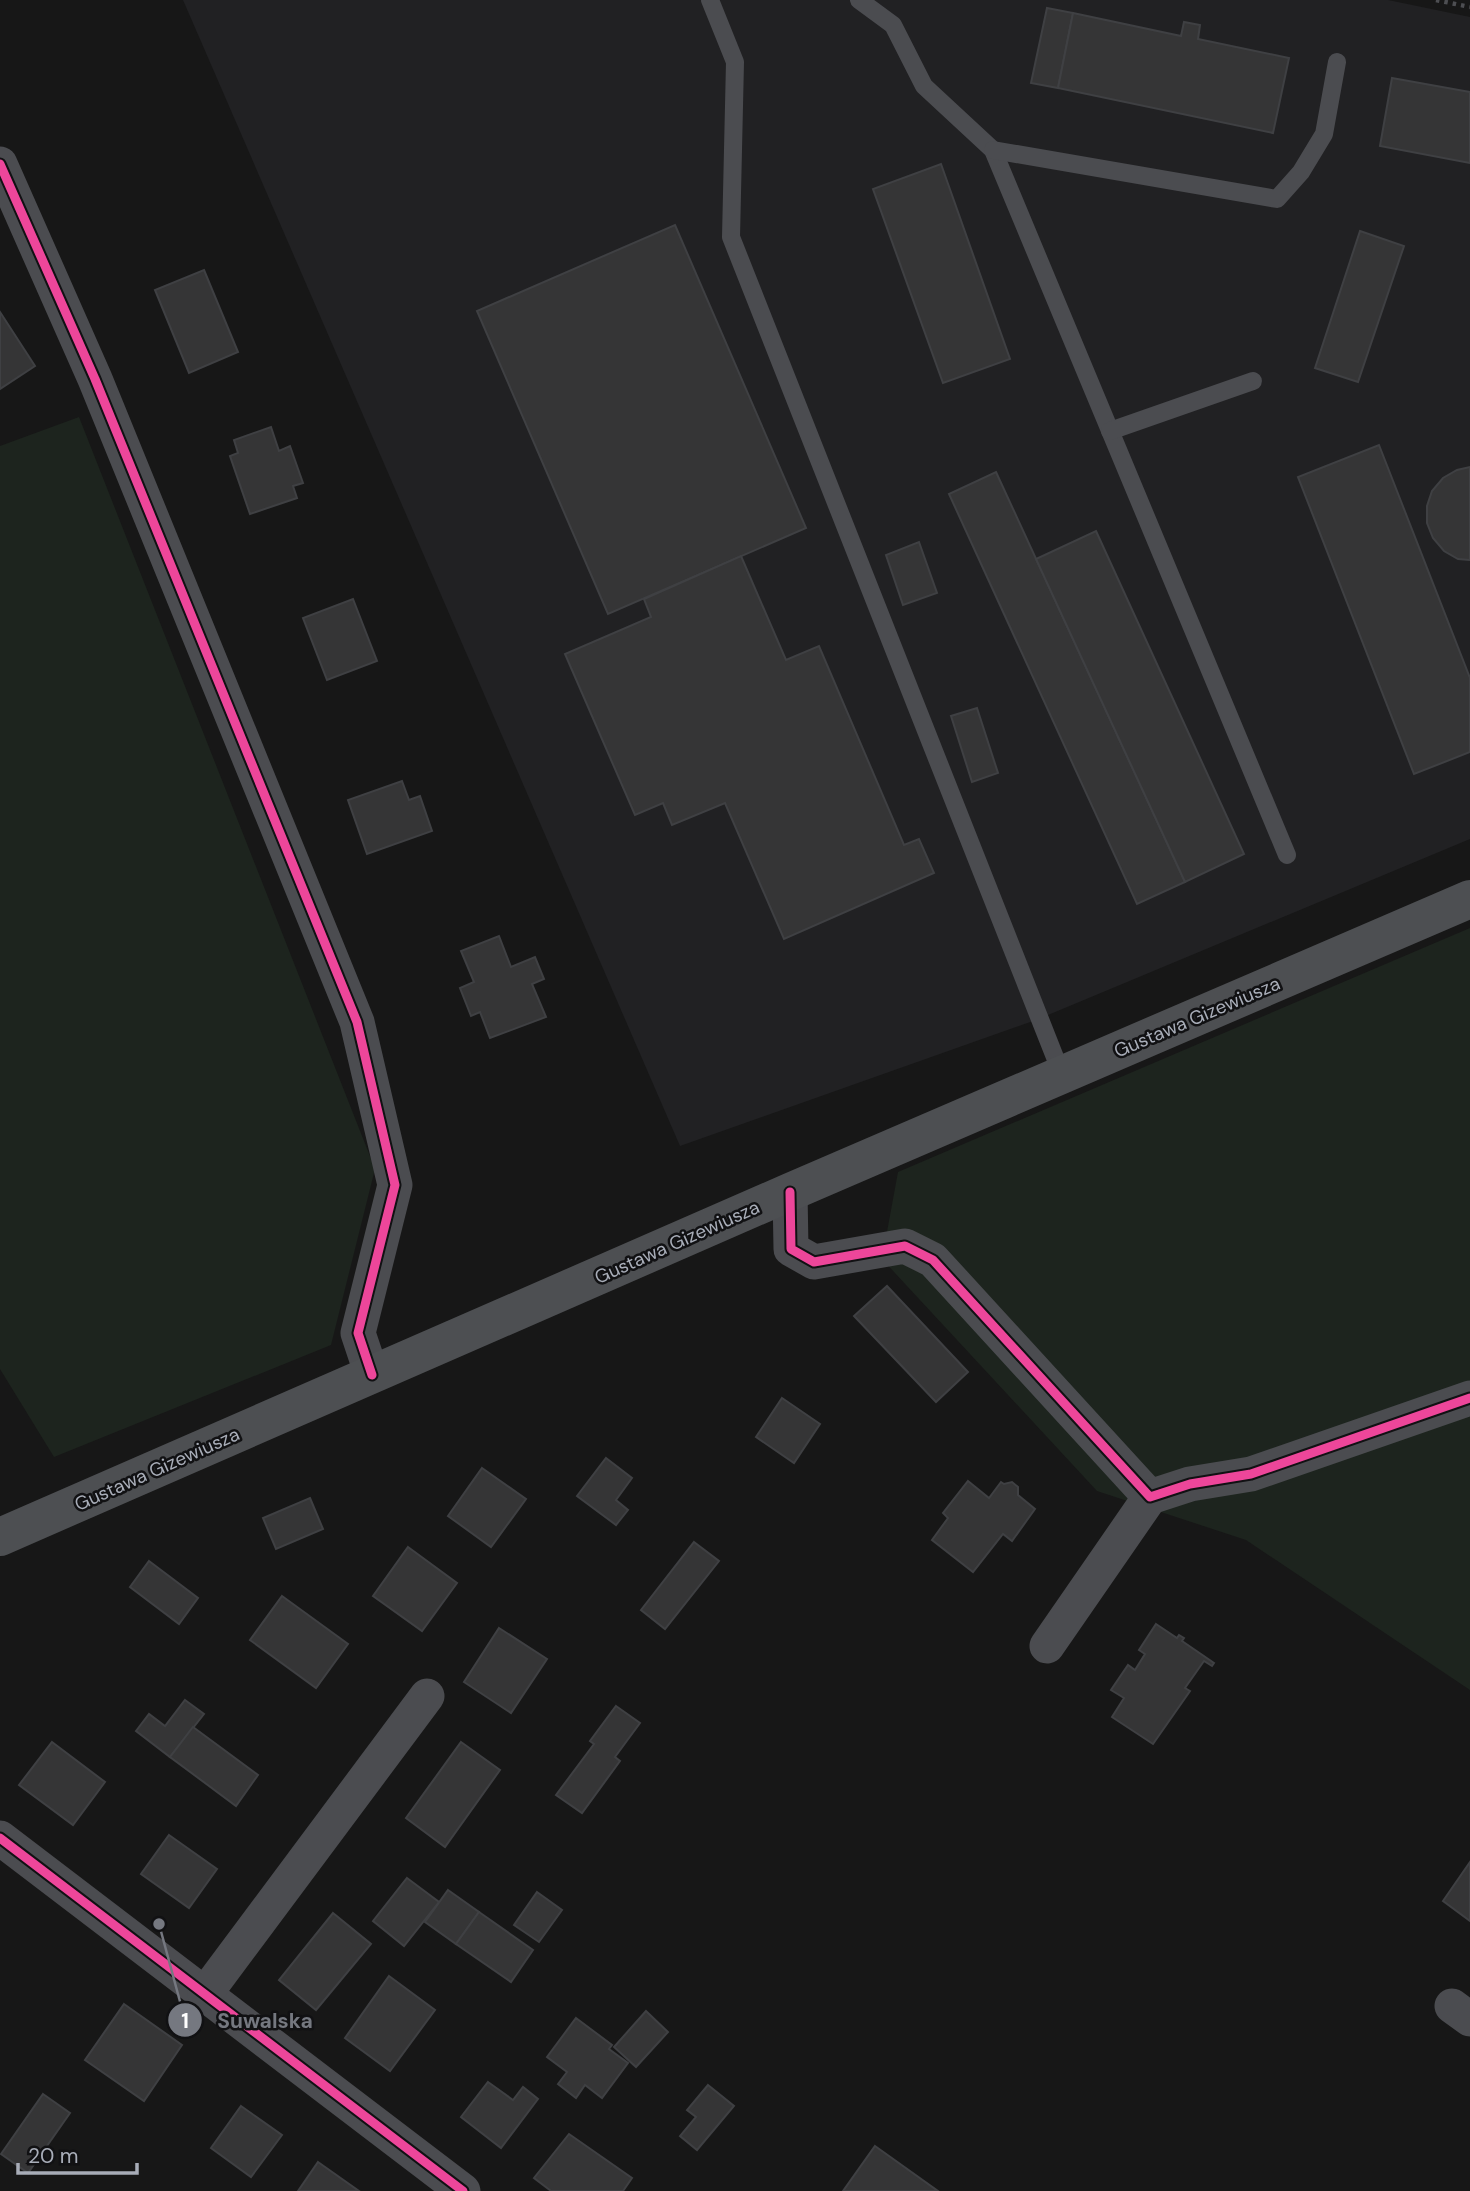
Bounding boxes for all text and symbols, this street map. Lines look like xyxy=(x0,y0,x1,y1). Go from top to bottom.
street label: Gustawa Gizewiusza xyxy=(1110,971,1284,1063)
street label: Gustawa Gizewiusza xyxy=(591,1194,763,1290)
street label: Gustawa Gizewiusza xyxy=(71,1421,243,1517)
callout: Suwalska xyxy=(168,1999,326,2041)
text: 1 xyxy=(181,2007,189,2035)
text: Suwalska xyxy=(217,2007,313,2035)
scale bar xyxy=(18,2132,136,2176)
text: 20 m xyxy=(28,2142,79,2170)

